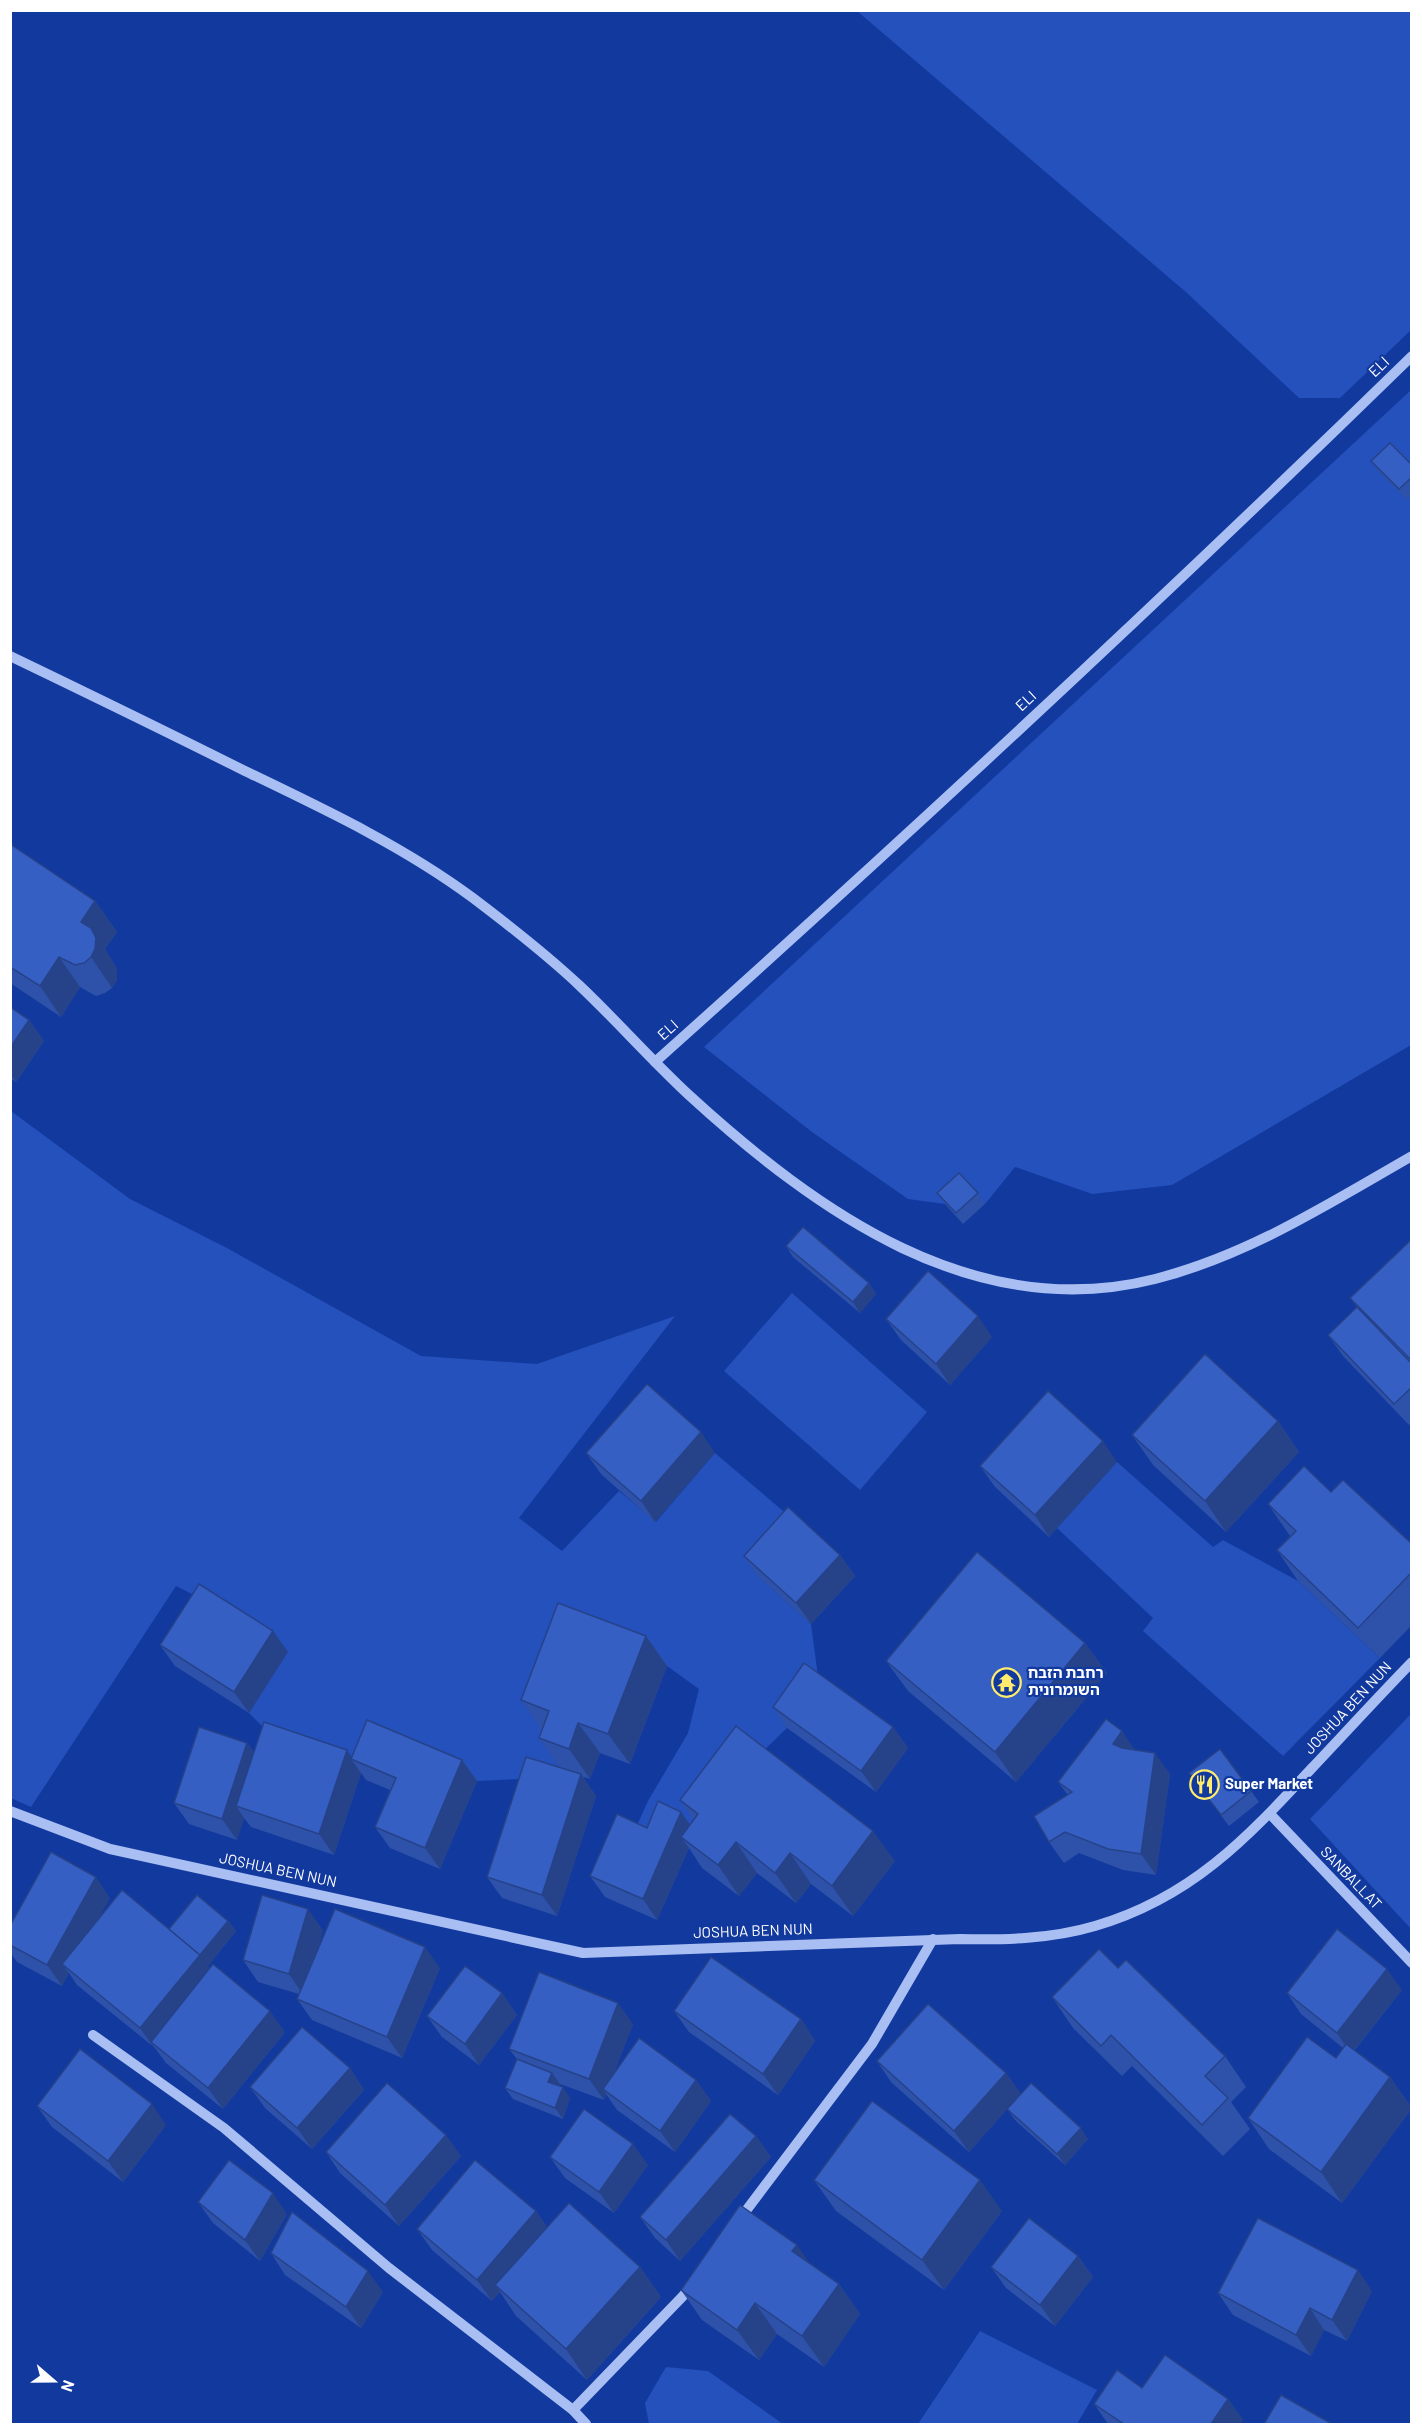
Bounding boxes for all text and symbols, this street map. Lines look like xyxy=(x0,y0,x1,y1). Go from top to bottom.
street label: ELI xyxy=(1364,352,1392,380)
street label: ELI xyxy=(1011,686,1039,714)
street label: ELI xyxy=(653,1015,681,1043)
street label: JOSHUA BEN NUN xyxy=(1300,1657,1395,1757)
place label: רחבת הזבח השומרונית xyxy=(1028,1663,1104,1698)
temple icon: רחבת הזבח השומרונית xyxy=(991,1666,1023,1698)
restaurant icon: Super Market xyxy=(1188,1768,1220,1800)
place label: Super Market xyxy=(1225,1774,1313,1792)
street label: SANBALLAT xyxy=(1317,1842,1386,1912)
street label: JOSHUA BEN NUN xyxy=(218,1848,339,1890)
street label: JOSHUA BEN NUN xyxy=(693,1919,813,1941)
north arrow xyxy=(24,2351,84,2411)
text: N xyxy=(58,2378,79,2395)

